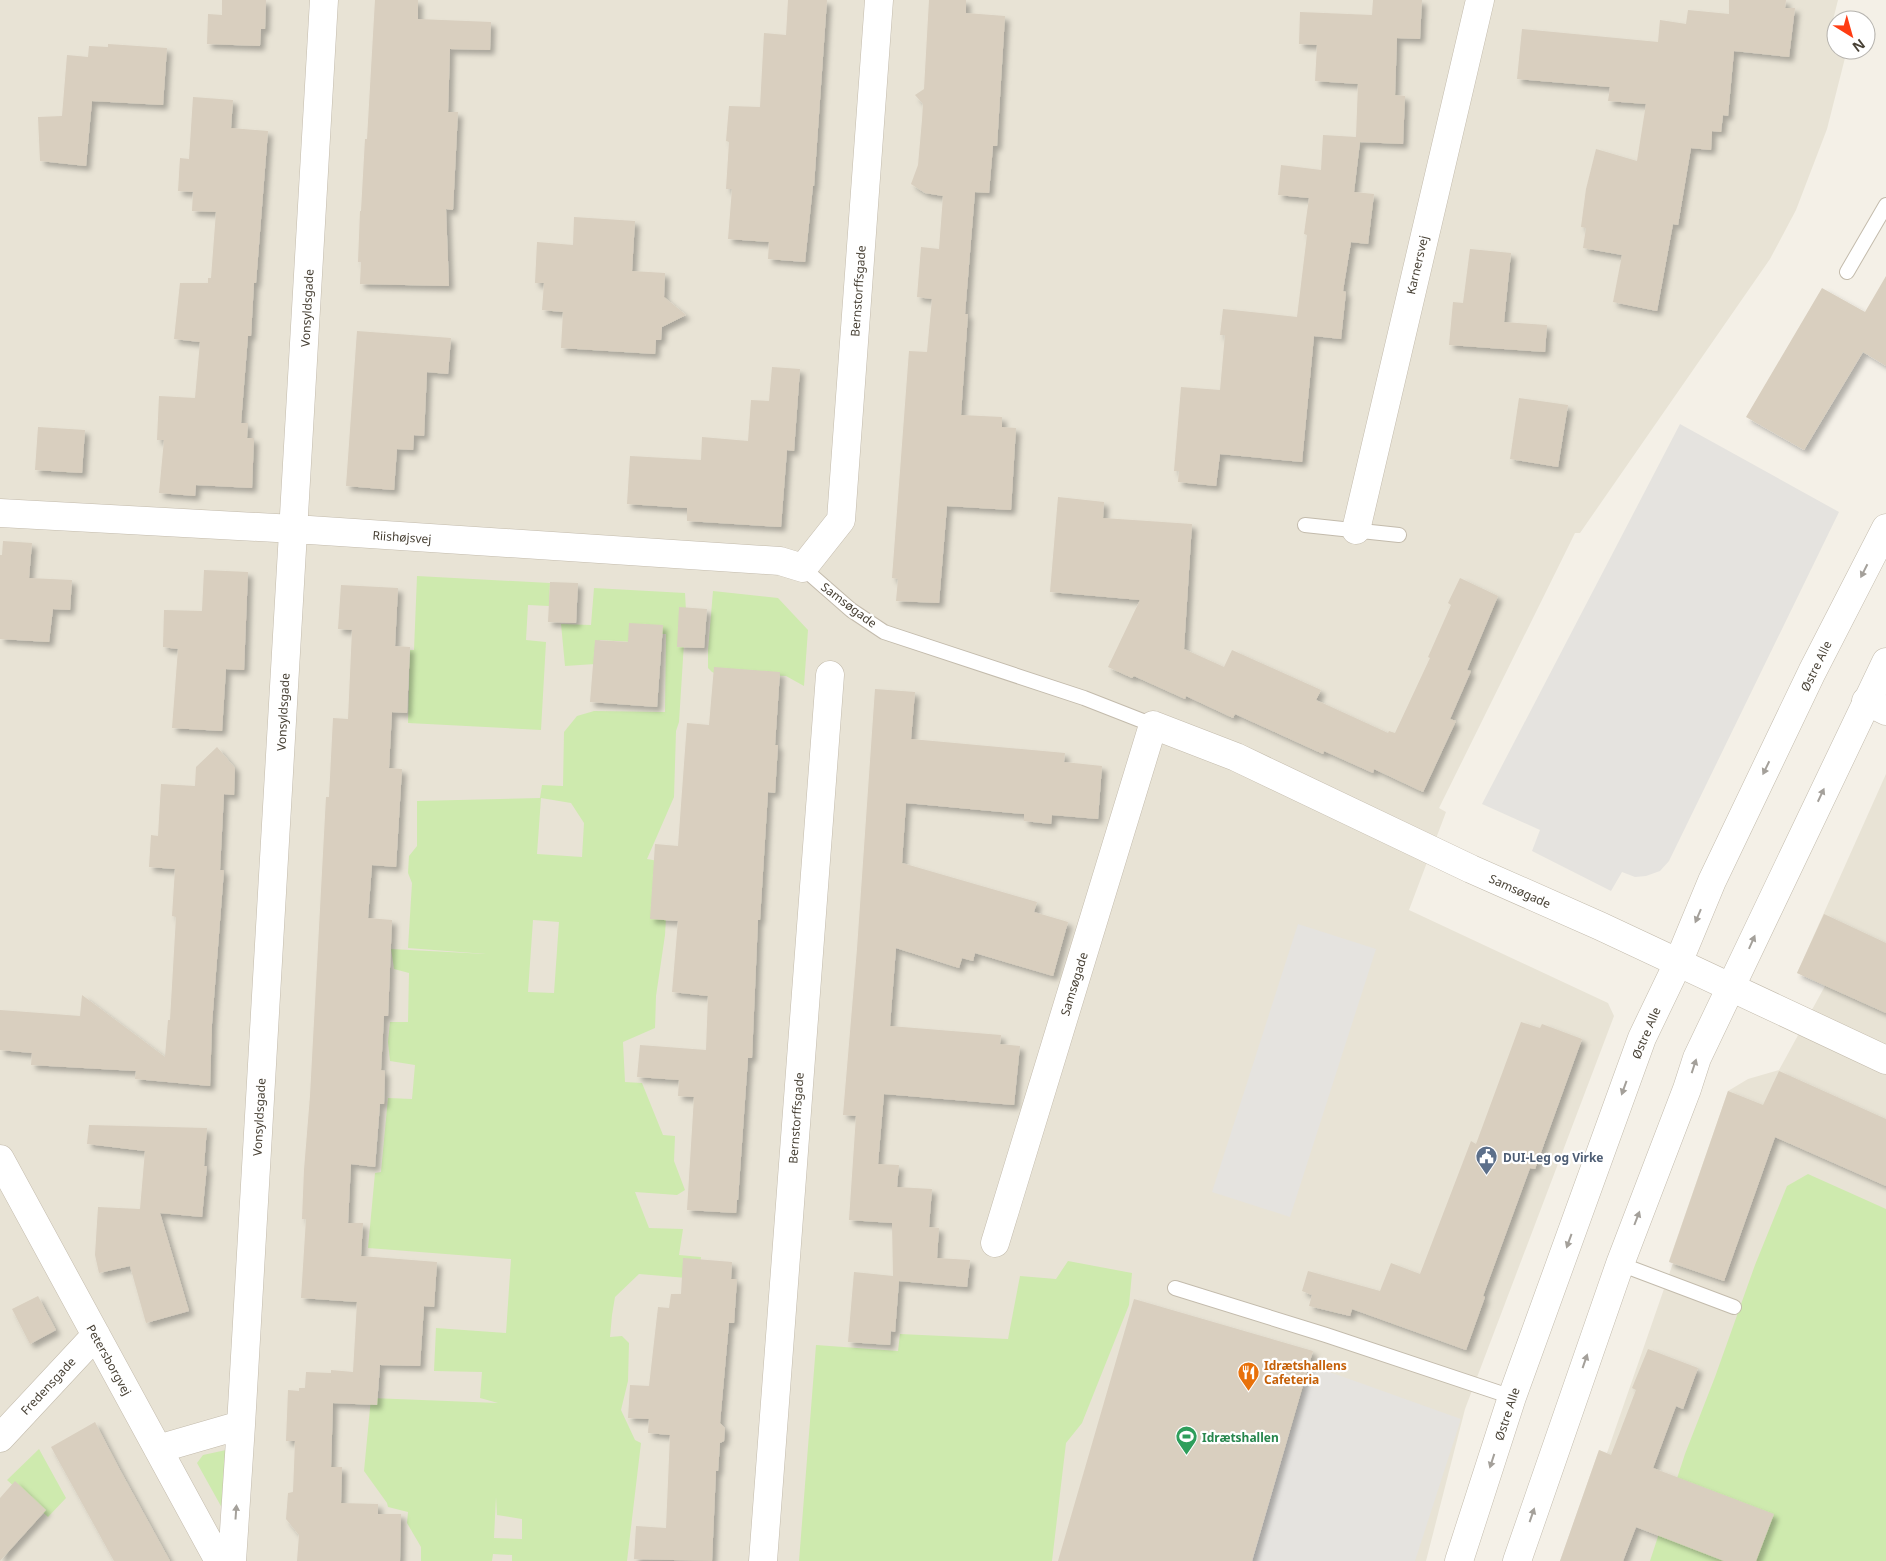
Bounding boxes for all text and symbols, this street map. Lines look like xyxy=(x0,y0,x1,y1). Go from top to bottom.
north arrow xyxy=(1826,10,1876,60)
text: N xyxy=(1849,35,1869,57)
street label: Karnersvej xyxy=(1402,234,1432,296)
street label: Bernstorffsgade xyxy=(846,245,870,337)
street label: Vonsyldsgade xyxy=(296,268,318,347)
street label: Riishøjsvej xyxy=(372,526,432,548)
one-way arrow xyxy=(1860,564,1868,578)
street label: Samsøgade xyxy=(818,578,881,632)
street label: Østre Alle xyxy=(1796,637,1836,694)
street label: Vonsyldsgade xyxy=(272,672,294,751)
one-way arrow xyxy=(1762,761,1770,776)
one-way arrow xyxy=(1817,788,1825,803)
street label: Samsøgade xyxy=(1486,870,1554,912)
one-way arrow xyxy=(1693,909,1701,923)
one-way arrow xyxy=(1748,935,1756,949)
street label: Samsøgade xyxy=(1056,950,1092,1018)
street label: Østre Alle xyxy=(1627,1004,1665,1061)
one-way arrow xyxy=(1691,1059,1698,1074)
street label: Bernstorffsgade xyxy=(784,1072,808,1164)
street label: Vonsyldsgade xyxy=(248,1077,270,1156)
one-way arrow xyxy=(1620,1081,1627,1096)
public building icon: DUI-Leg og Virke xyxy=(1475,1145,1499,1176)
place label: DUI-Leg og Virke xyxy=(1503,1149,1604,1166)
one-way arrow xyxy=(1634,1211,1641,1226)
one-way arrow xyxy=(1565,1234,1572,1249)
street label: Petersborgvej xyxy=(82,1321,136,1399)
street label: Fredensgade xyxy=(17,1353,79,1419)
one-way arrow xyxy=(1581,1353,1589,1368)
place label: Idrætshallens Cafeteria xyxy=(1264,1357,1347,1388)
restaurant icon: Idrætshallens Cafeteria xyxy=(1236,1360,1260,1391)
street label: Østre Alle xyxy=(1490,1385,1524,1443)
sports icon: Idrætshallen xyxy=(1174,1425,1198,1456)
place label: Idrætshallen xyxy=(1202,1429,1279,1446)
one-way arrow xyxy=(1487,1453,1495,1468)
one-way arrow xyxy=(232,1504,240,1520)
one-way arrow xyxy=(1529,1507,1537,1522)

